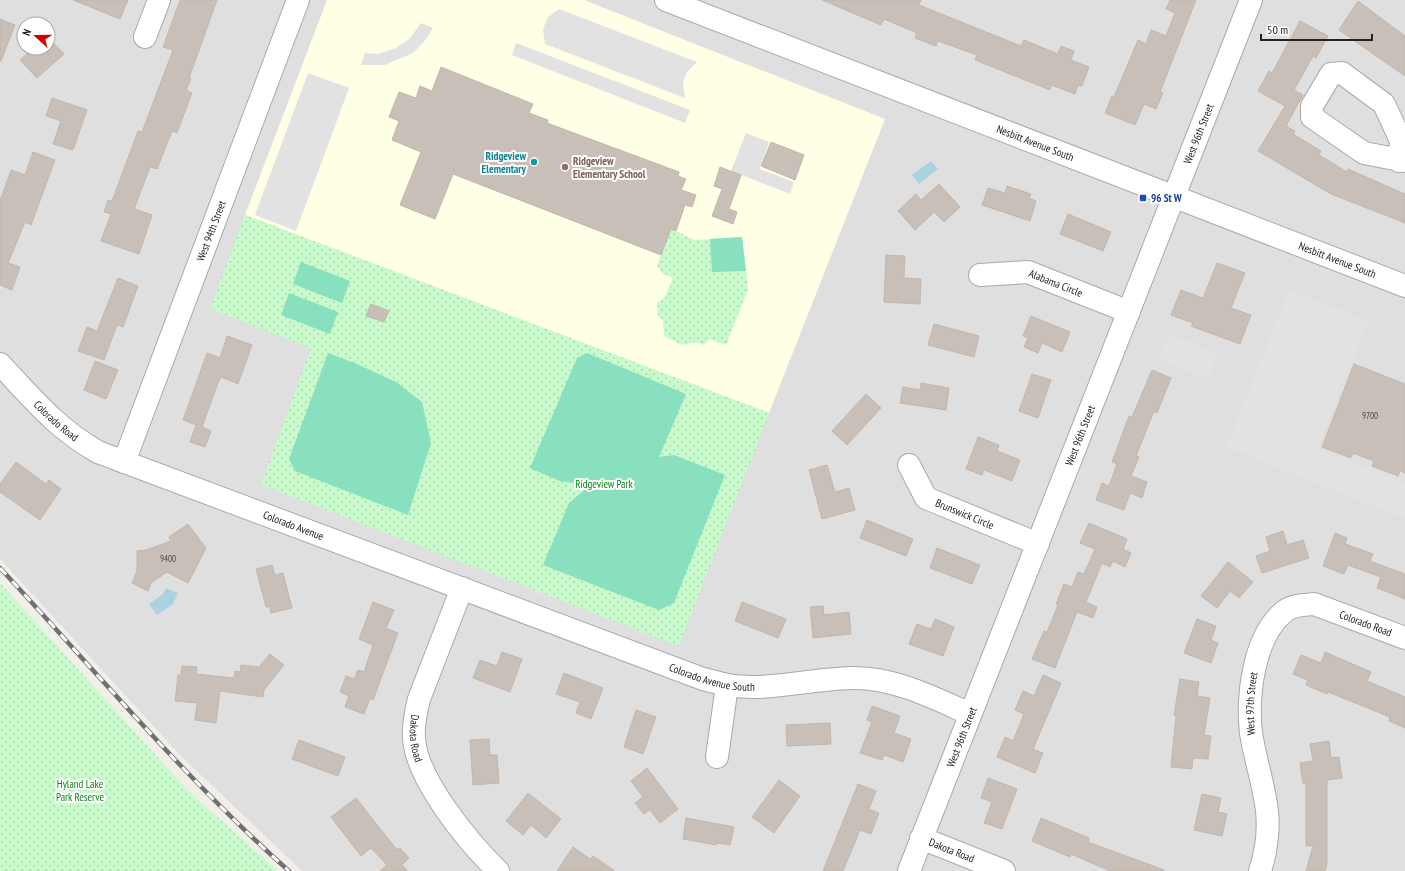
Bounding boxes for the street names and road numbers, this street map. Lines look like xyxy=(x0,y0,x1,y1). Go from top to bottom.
street label: West 96th Street xyxy=(1180,102,1217,166)
street label: Nesbitt Avenue South xyxy=(995,122,1076,164)
street label: West 94th Street xyxy=(193,199,229,263)
street label: Nesbitt Avenue South xyxy=(1297,239,1378,281)
street label: Alabama Circle xyxy=(1027,266,1085,300)
street label: Colorado Road xyxy=(31,398,81,444)
street label: West 96th Street xyxy=(1062,403,1098,468)
street label: Brunswick Circle xyxy=(933,496,997,532)
street label: Colorado Avenue xyxy=(261,508,326,543)
street label: Colorado Road xyxy=(1337,607,1394,640)
street label: Colorado Avenue South xyxy=(667,660,755,694)
street label: West 97th Street xyxy=(1243,671,1261,736)
street label: West 96th Street xyxy=(943,705,980,769)
street label: Dakota Road xyxy=(407,714,426,764)
street label: Dakota Road xyxy=(927,835,977,866)

